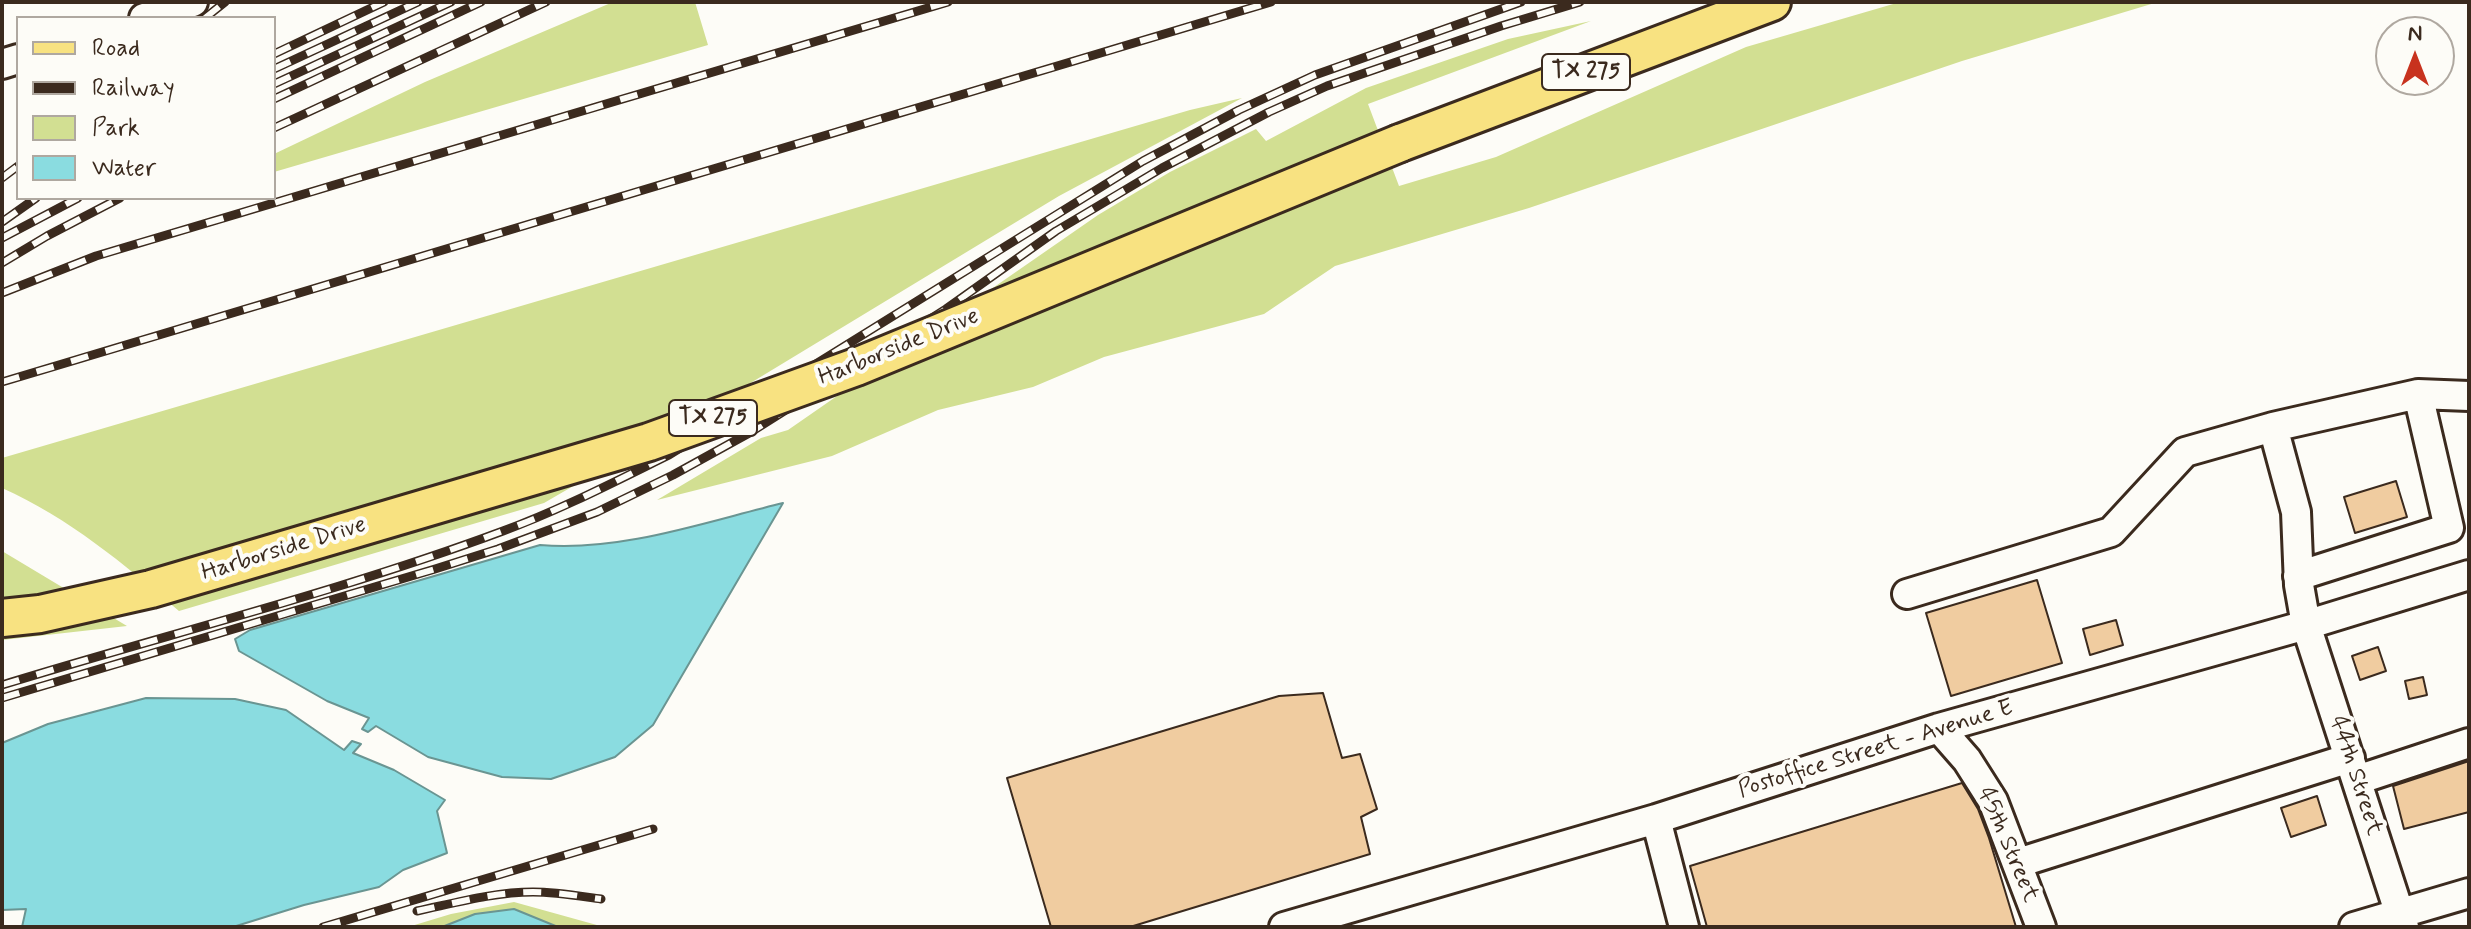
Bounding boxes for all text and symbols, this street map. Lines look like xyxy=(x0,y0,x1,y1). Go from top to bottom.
legend xyxy=(16,16,276,200)
north arrow xyxy=(2375,16,2455,96)
text: N xyxy=(2408,20,2422,48)
text: Road xyxy=(92,33,140,64)
road number: TX 275 xyxy=(1542,54,1630,90)
text: Railway xyxy=(92,73,175,104)
text: Park xyxy=(92,113,140,144)
text: Water xyxy=(92,153,156,184)
street label: Harborside Drive xyxy=(815,303,983,393)
road number: TX 275 xyxy=(669,400,757,436)
street label: Harborside Drive xyxy=(198,511,370,589)
street label: Postoffice Street - Avenue E xyxy=(1735,694,2017,806)
street label: 44th Street xyxy=(2322,713,2388,839)
street label: 45th Street xyxy=(1970,783,2044,907)

